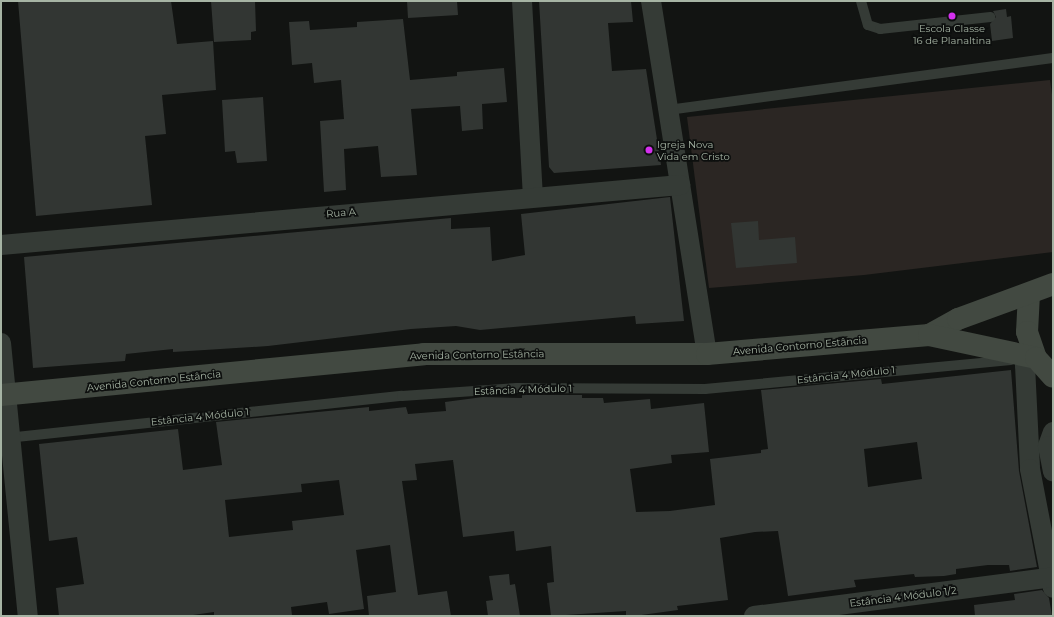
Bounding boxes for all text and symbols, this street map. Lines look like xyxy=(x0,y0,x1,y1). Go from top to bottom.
marker: Escola Classe 16 de Planaltina xyxy=(947,11,957,21)
place label: Escola Classe 16 de Planaltina xyxy=(913,22,991,46)
place label: Igreja Nova Vida em Cristo xyxy=(657,138,730,162)
marker: Igreja Nova Vida em Cristo xyxy=(644,145,654,155)
street label: Rua A xyxy=(326,206,356,220)
street label: Avenida Contorno Estância xyxy=(732,334,868,358)
street label: Avenida Contorno Estância xyxy=(410,348,544,362)
street label: Estância 4 Módulo 1 xyxy=(796,364,896,386)
street label: Avenida Contorno Estância xyxy=(86,368,222,394)
street label: Estância 4 Módulo 1 xyxy=(474,382,572,398)
street label: Estância 4 Módulo 1 xyxy=(150,406,250,428)
street label: Estância 4 Módulo 1/2 xyxy=(849,584,957,610)

